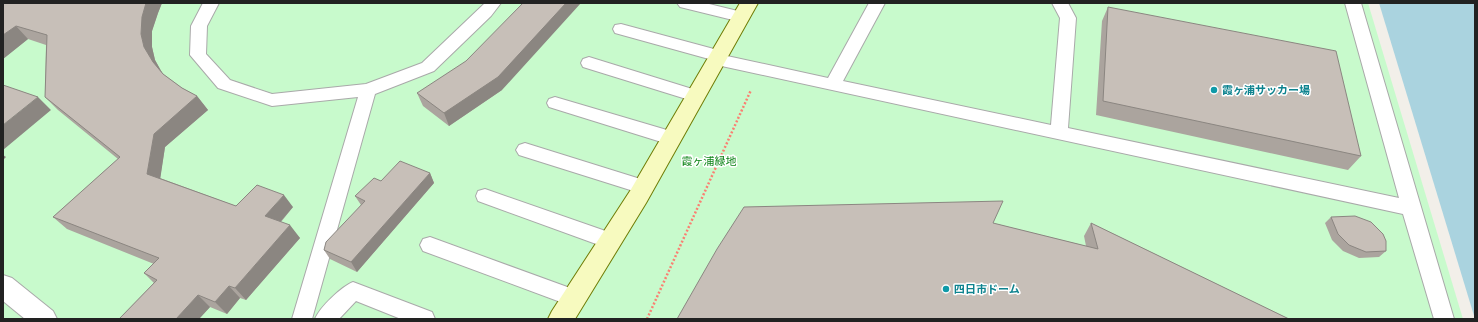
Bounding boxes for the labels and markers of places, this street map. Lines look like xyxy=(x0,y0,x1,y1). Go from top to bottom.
place label: 霞ヶ浦サッカー場 xyxy=(1222,82,1310,98)
marker: 霞ヶ浦サッカー場 xyxy=(1209,85,1219,95)
place label: 四日市ドーム xyxy=(954,281,1020,297)
marker: 四日市ドーム xyxy=(941,284,951,294)

